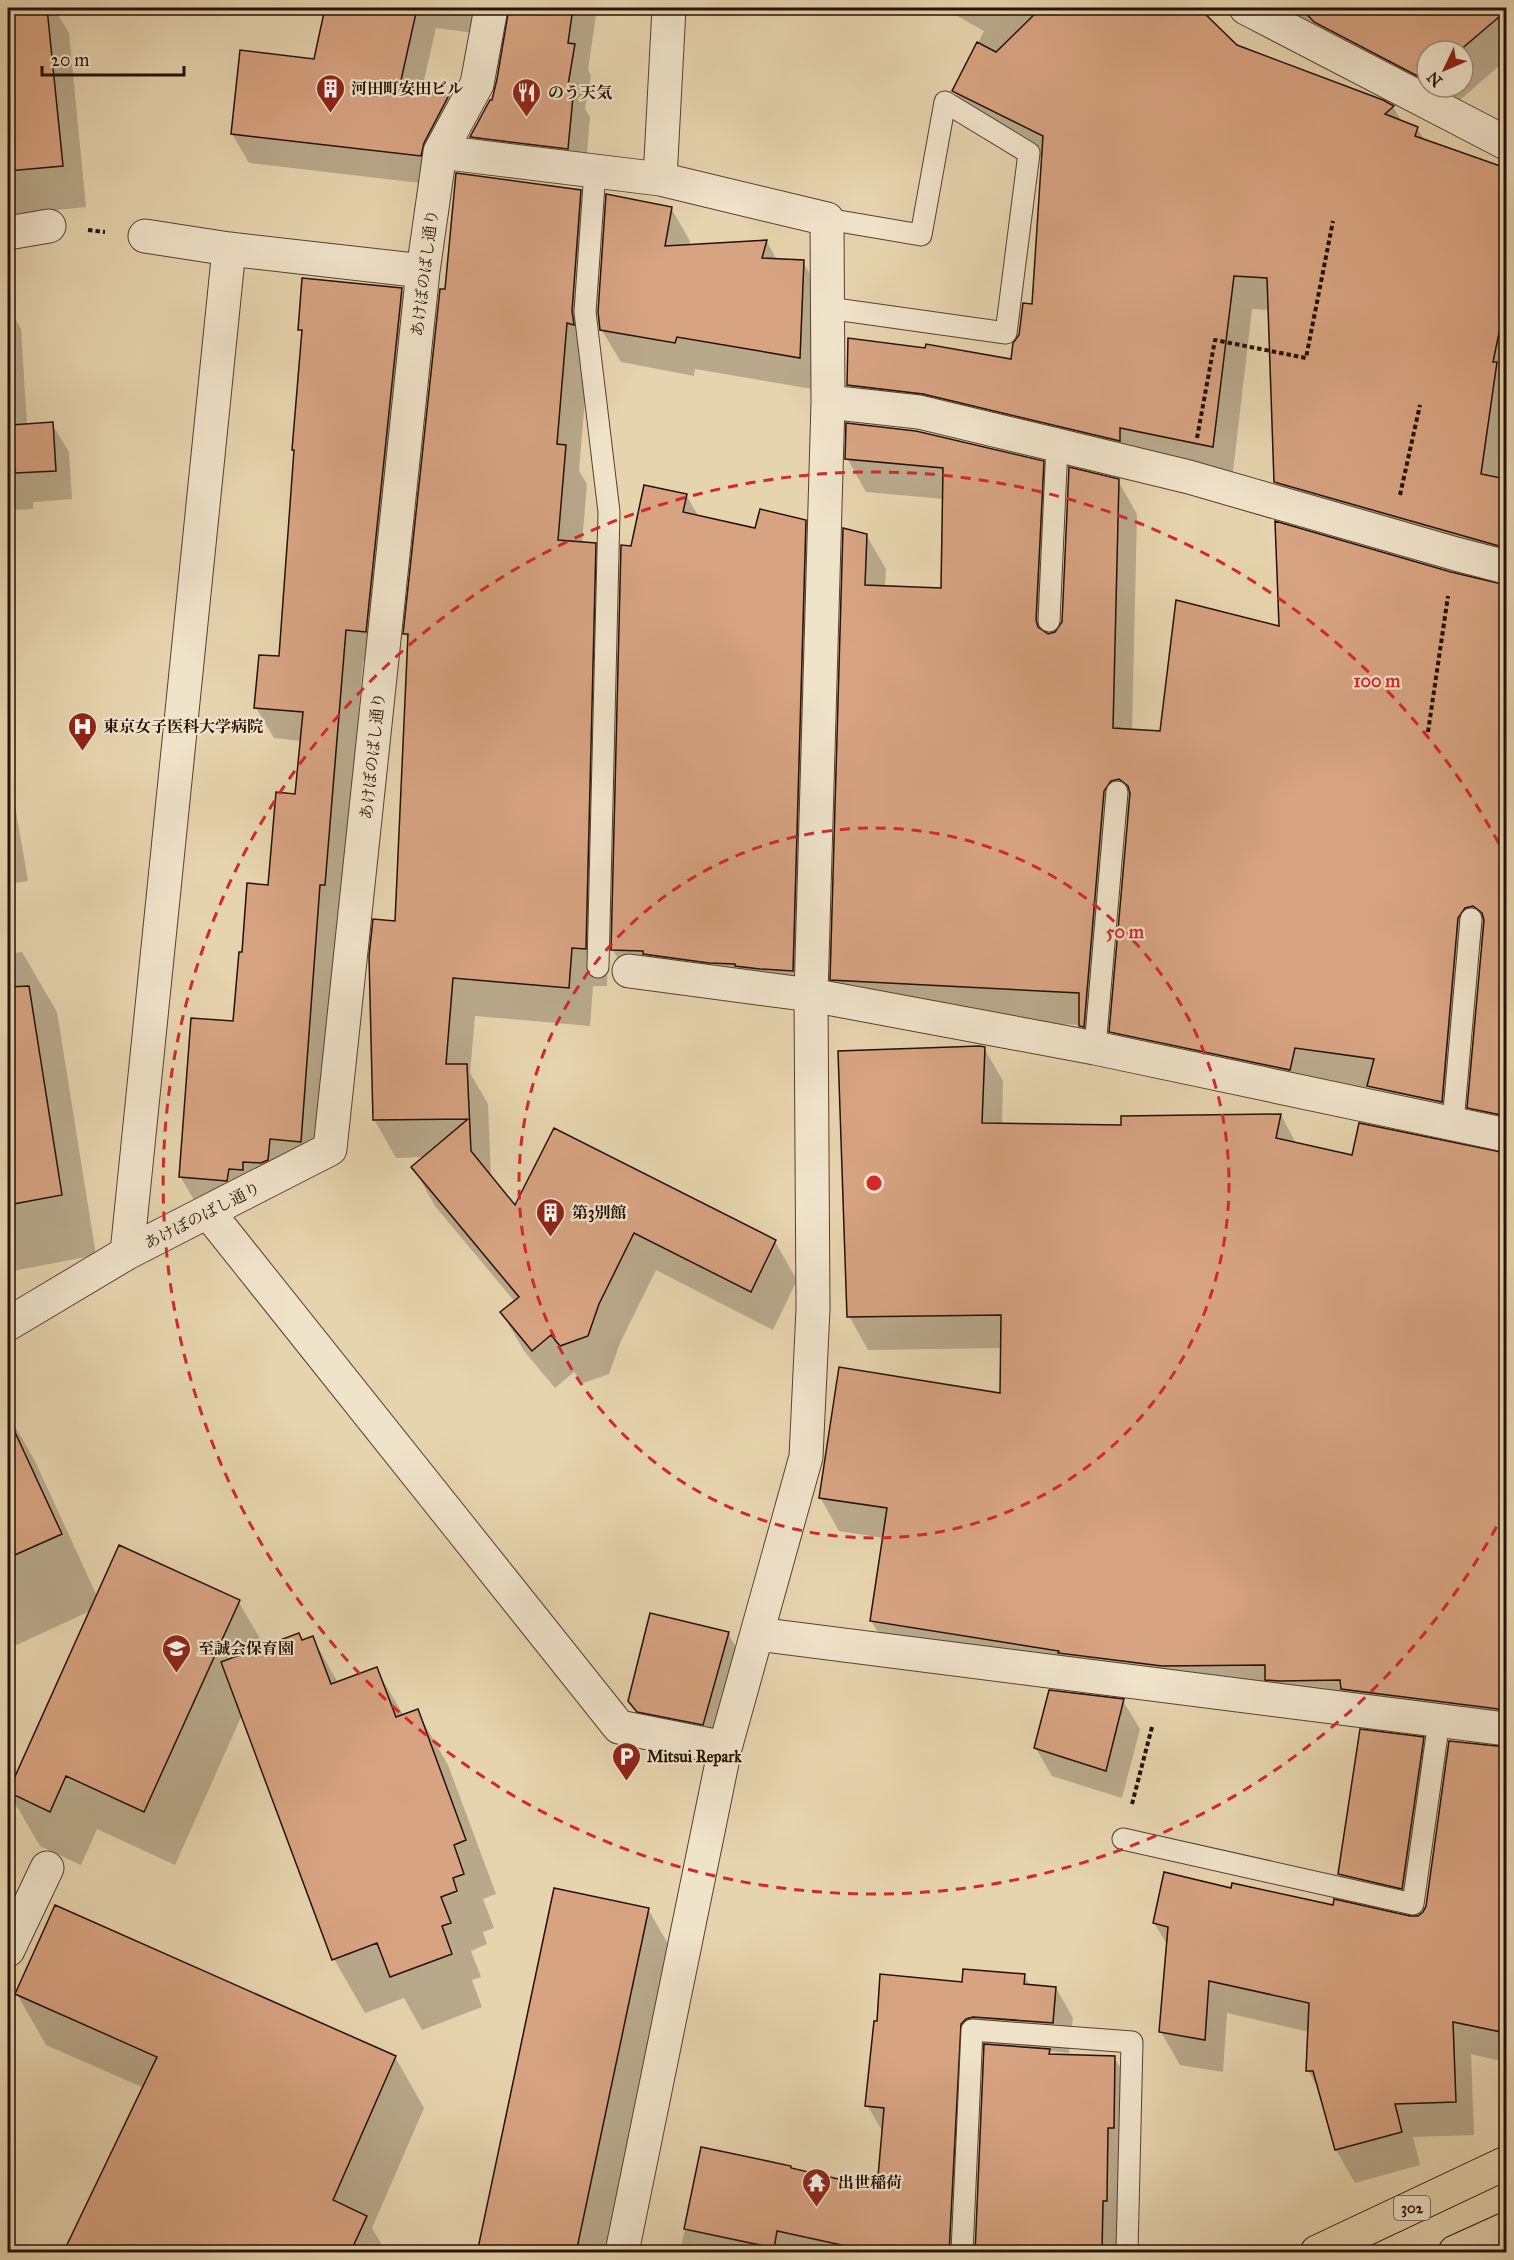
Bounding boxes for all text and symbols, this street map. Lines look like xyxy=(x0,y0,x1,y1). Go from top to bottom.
scale bar xyxy=(42,39,184,77)
north arrow xyxy=(1415,39,1475,99)
text: 20 m xyxy=(51,49,89,71)
text: N xyxy=(1423,67,1446,91)
building icon: 河田町安田ビル xyxy=(314,72,346,114)
restaurant icon: のう天気 xyxy=(511,76,543,118)
place label: 河田町安田ビル xyxy=(351,79,463,98)
place label: のう天気 xyxy=(548,83,612,102)
street label: あけぼのばし通り xyxy=(407,208,442,338)
text: 100 m xyxy=(1354,670,1401,692)
street label: あけぼのばし通り xyxy=(356,691,389,821)
hospital icon: 東京女子医科大学病院 xyxy=(66,710,98,752)
place label: 東京女子医科大学病院 xyxy=(103,717,263,736)
text: 50 m xyxy=(1106,921,1145,943)
centre of rings xyxy=(864,1173,884,1193)
street label: あけぼのばし通り xyxy=(141,1178,264,1253)
building icon: 第3別館 xyxy=(535,1196,567,1238)
place label: 第3別館 xyxy=(572,1203,626,1223)
school or university icon: 至誠会保育園 xyxy=(161,1632,193,1674)
place label: 至誠会保育園 xyxy=(198,1639,294,1658)
parking icon: Mitsui Repark xyxy=(610,1740,642,1782)
place label: Mitsui Repark xyxy=(647,1747,742,1767)
temple icon: 出世稲荷 xyxy=(801,2166,833,2208)
place label: 出世稲荷 xyxy=(838,2173,902,2192)
road number: 302 xyxy=(1394,2196,1430,2220)

